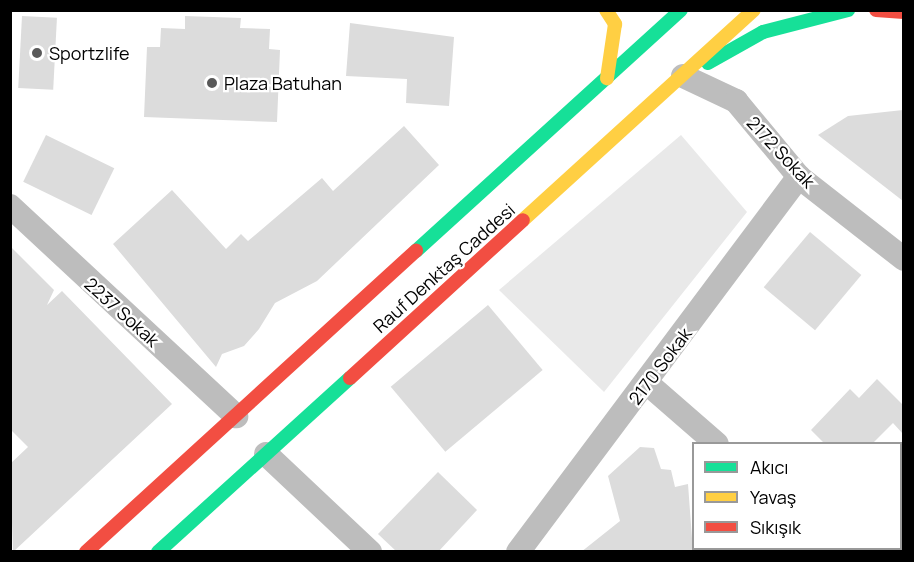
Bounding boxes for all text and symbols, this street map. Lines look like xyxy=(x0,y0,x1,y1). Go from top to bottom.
place label: Sportzlife xyxy=(49,42,130,64)
marker: Sportzlife xyxy=(30,46,44,60)
place label: Plaza Batuhan xyxy=(224,72,342,94)
marker: Plaza Batuhan xyxy=(205,76,219,90)
street label: 2172 Sokak xyxy=(742,112,820,192)
street label: Rauf Denktaş Caddesi xyxy=(369,199,519,337)
street label: 2237 Sokak xyxy=(80,273,164,351)
street label: 2170 Sokak xyxy=(624,323,696,409)
legend xyxy=(692,442,902,550)
text: Akıcı xyxy=(750,455,788,479)
text: Yavaş xyxy=(750,485,796,509)
text: Sıkışık xyxy=(750,515,801,539)

